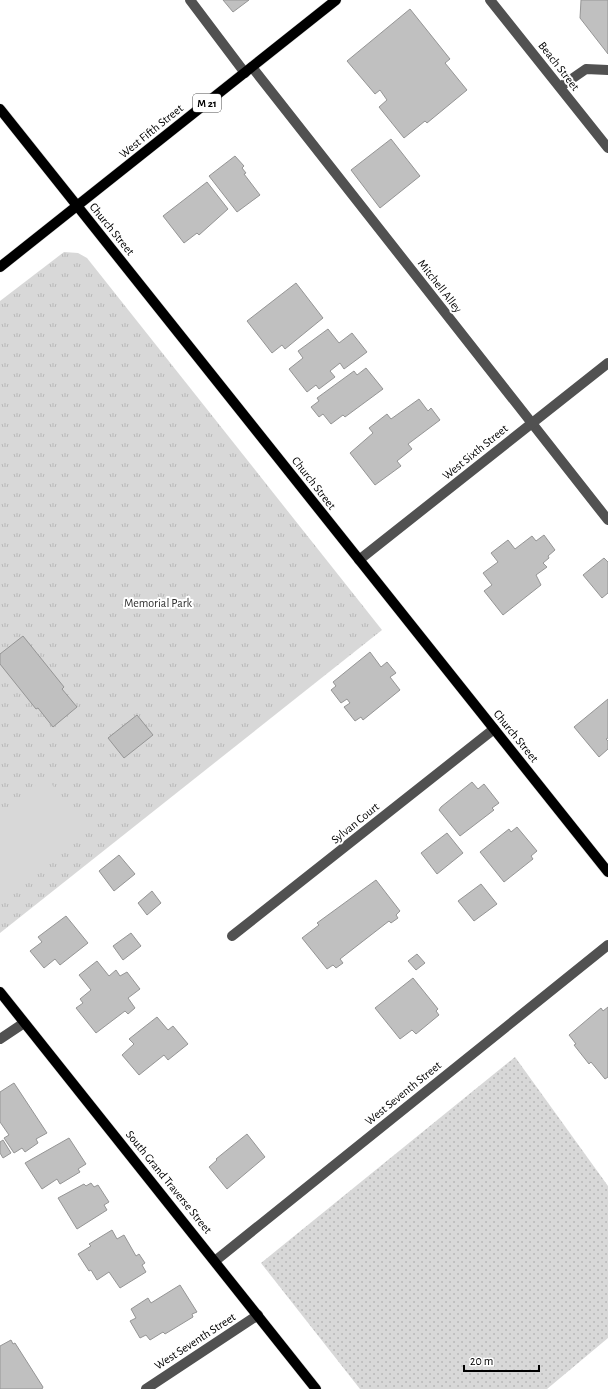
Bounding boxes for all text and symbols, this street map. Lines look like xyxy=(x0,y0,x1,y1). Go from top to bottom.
street label: Beach Street xyxy=(536,39,582,93)
road number: M 21 xyxy=(193,94,221,112)
street label: West Fifth Street xyxy=(117,102,185,160)
street label: Church Street xyxy=(87,201,137,258)
street label: Mitchell Alley xyxy=(415,257,464,315)
street label: West Sixth Street xyxy=(440,422,510,482)
street label: Church Street xyxy=(290,454,338,512)
park label: Memorial Park xyxy=(124,597,193,609)
street label: Church Street xyxy=(491,708,541,765)
street label: Sylvan Court xyxy=(329,800,382,847)
street label: West Seventh Street xyxy=(363,1059,443,1127)
street label: South Grand Traverse Street xyxy=(124,1128,214,1236)
street label: West Seventh Street xyxy=(152,1310,238,1372)
scale bar xyxy=(464,1347,539,1373)
text: 20 m xyxy=(470,1355,493,1367)

